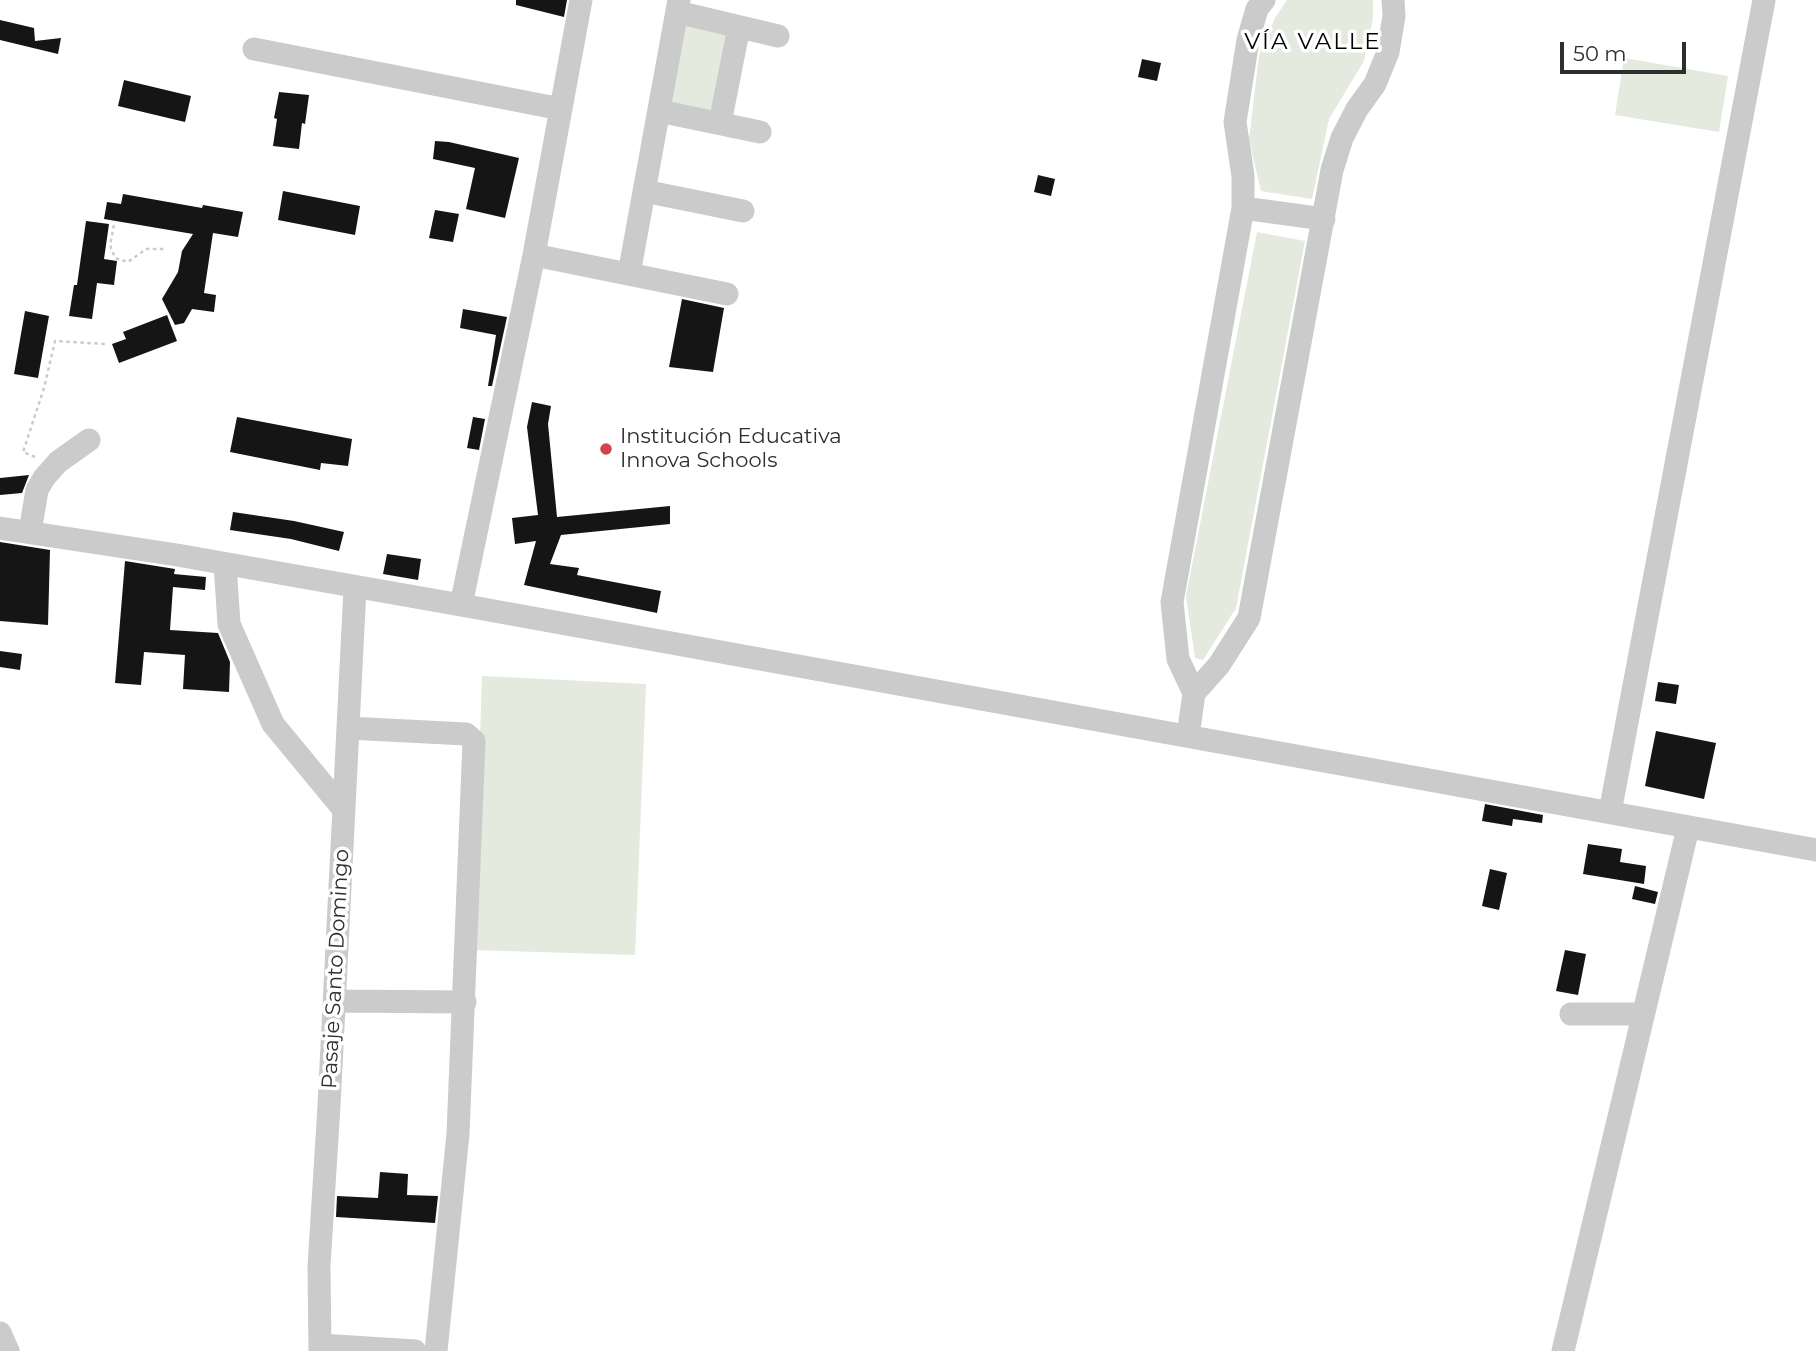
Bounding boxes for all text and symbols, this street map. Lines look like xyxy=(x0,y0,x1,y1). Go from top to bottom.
district label: VÍA VALLE xyxy=(1245,28,1381,56)
scale bar xyxy=(1564,28,1690,72)
text: 50 m xyxy=(1573,41,1627,66)
place label: Institución Educativa Innova Schools xyxy=(620,424,842,474)
marker: Institución Educativa Innova Schools xyxy=(598,441,614,457)
street label: Pasaje Santo Domingo xyxy=(317,848,355,1090)

